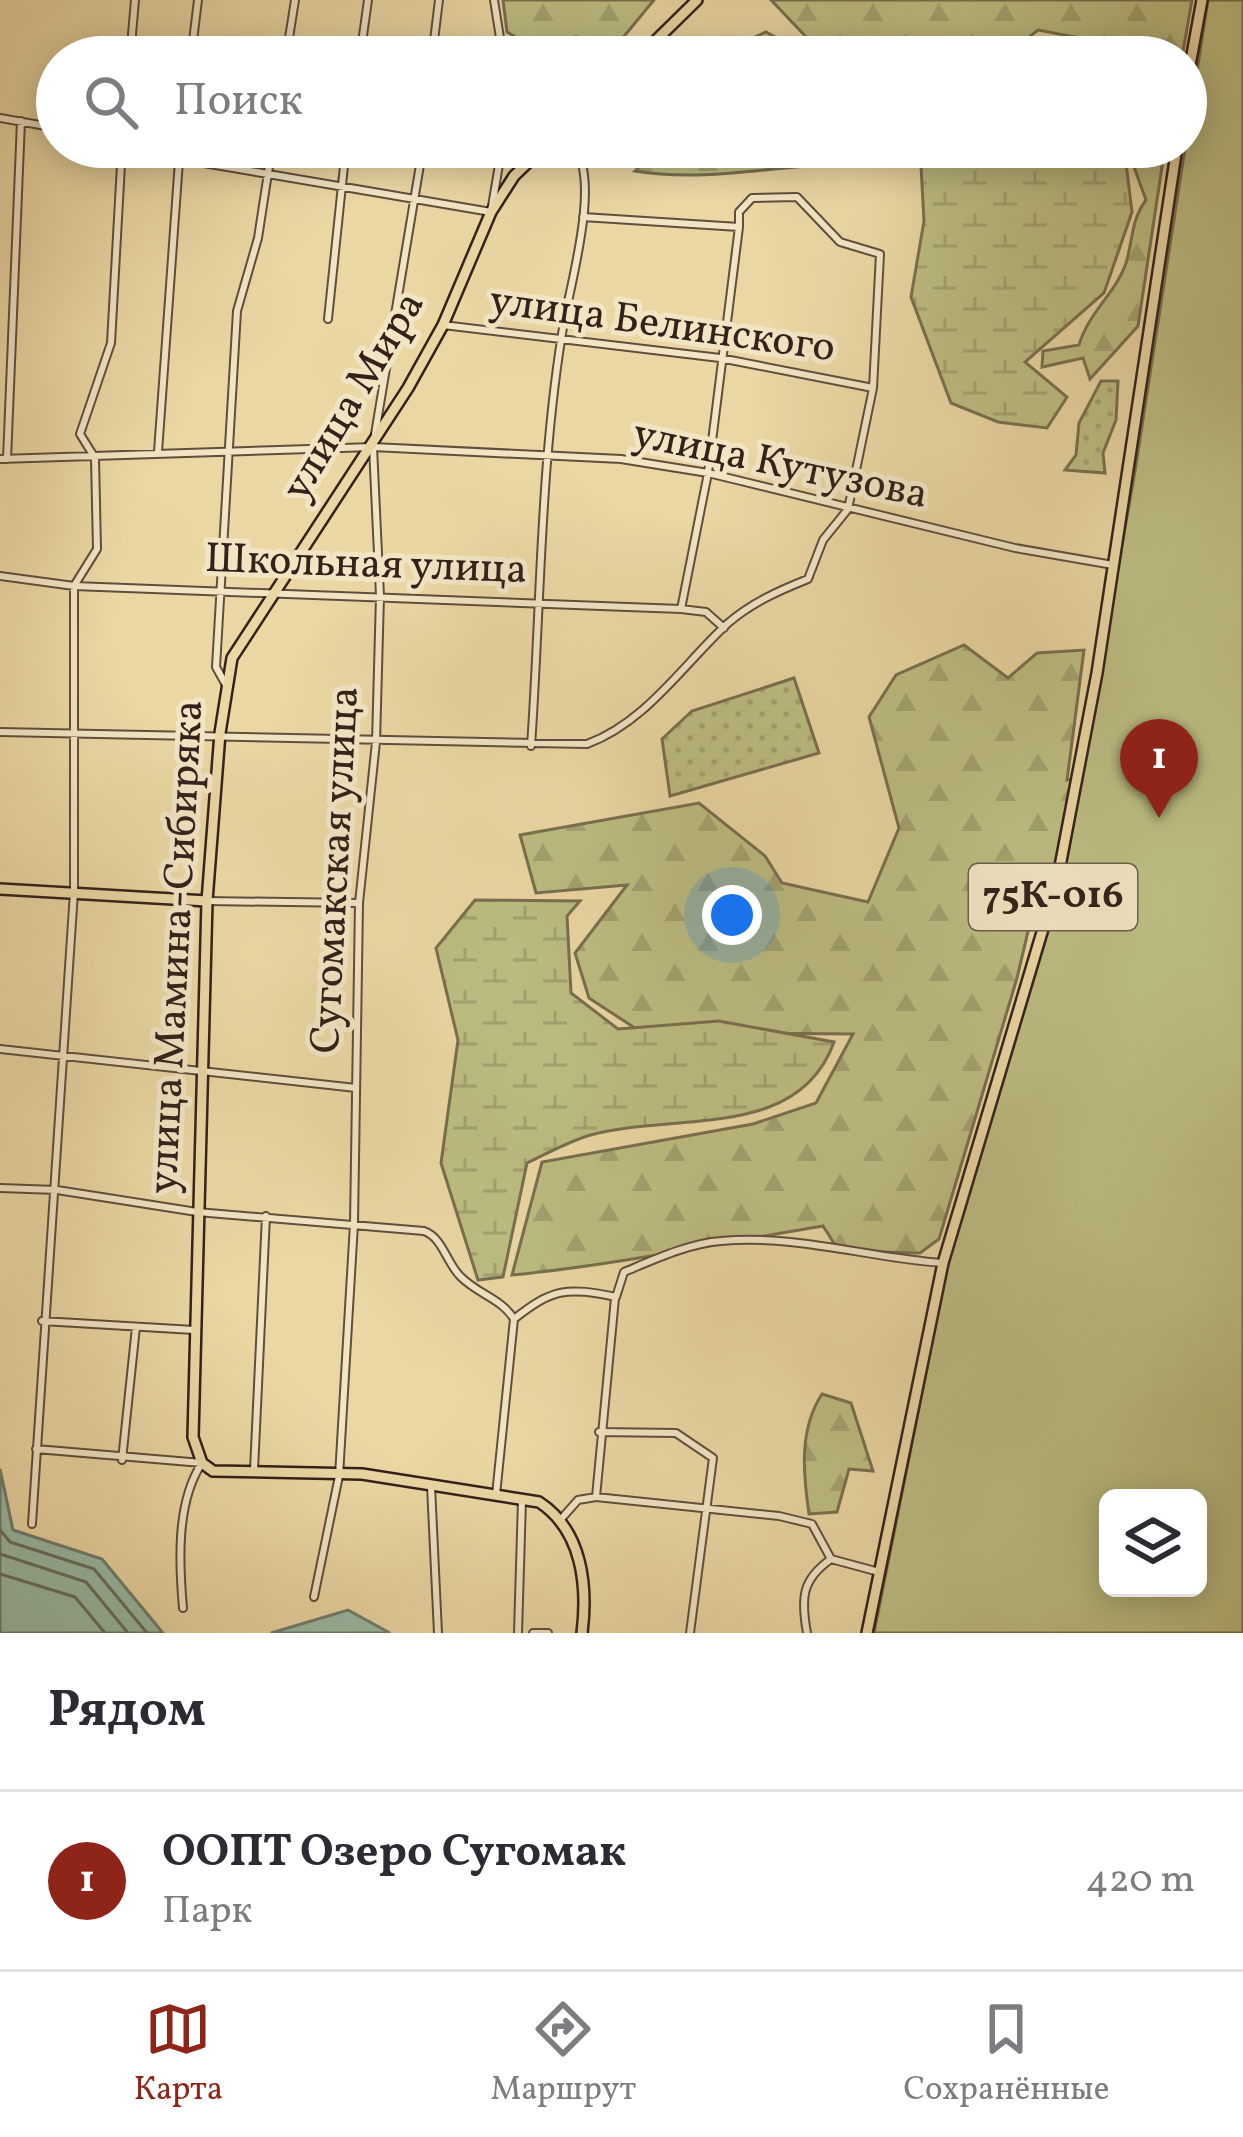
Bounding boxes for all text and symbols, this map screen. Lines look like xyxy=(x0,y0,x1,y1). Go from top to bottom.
search box xyxy=(36,36,1207,168)
icon: search xyxy=(78,69,144,135)
text: Поиск xyxy=(174,71,303,134)
street label: улица Белинского xyxy=(485,273,839,379)
street label: улица Мира xyxy=(269,281,441,513)
street label: улица Кутузова xyxy=(627,406,933,526)
street label: Школьная улица xyxy=(204,531,528,601)
street label: Сугомакская улица xyxy=(298,685,376,1055)
street label: улица Мамина-Сибиряка xyxy=(136,699,220,1195)
pin: 1 xyxy=(1120,719,1198,818)
road number: 75К-016 xyxy=(969,864,1137,930)
your location xyxy=(702,885,762,945)
map controls xyxy=(1099,1489,1207,1597)
button: layers xyxy=(1099,1489,1207,1597)
text: Рядом xyxy=(48,1676,206,1747)
text: ООПТ Озеро Сугомак xyxy=(162,1822,626,1885)
text: 1 xyxy=(79,1854,95,1908)
text: 420 m xyxy=(1085,1854,1195,1908)
text: Парк xyxy=(162,1885,252,1939)
tab: Карта xyxy=(134,1996,223,2114)
tab: Маршрут xyxy=(491,1996,636,2114)
tab: Сохранённые xyxy=(903,1996,1109,2114)

